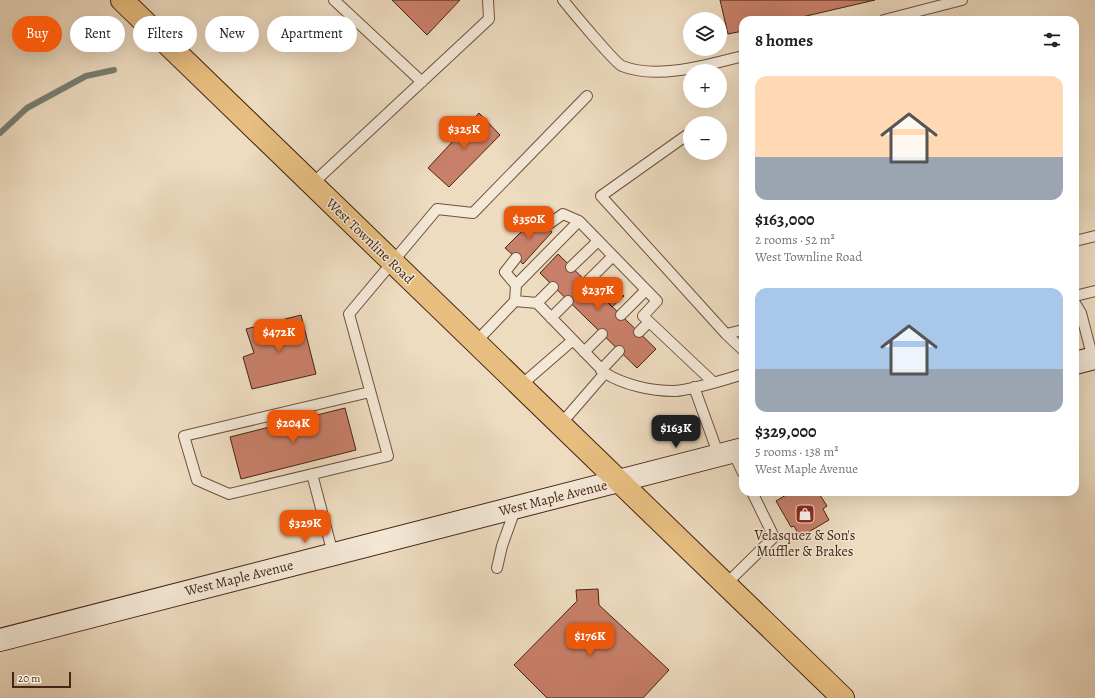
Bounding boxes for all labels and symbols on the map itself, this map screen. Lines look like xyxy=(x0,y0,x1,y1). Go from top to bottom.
pin: $325K xyxy=(436,116,492,150)
street label: West Townline Road xyxy=(321,193,419,288)
pin: $350K xyxy=(501,206,557,240)
pin: $237K xyxy=(570,277,626,311)
pin: $472K xyxy=(251,319,307,353)
pin: $204K xyxy=(265,410,321,444)
pin: $163K xyxy=(648,415,704,449)
street label: West Maple Avenue xyxy=(496,475,609,521)
shop icon: Velasquez & Son's Muffler & Brakes xyxy=(794,503,816,525)
pin: $329K xyxy=(277,510,333,544)
place label: Velasquez & Son's Muffler & Brakes xyxy=(754,526,855,561)
street label: West Maple Avenue xyxy=(182,555,295,601)
pin: $176K xyxy=(562,623,618,657)
scale bar xyxy=(12,670,71,689)

